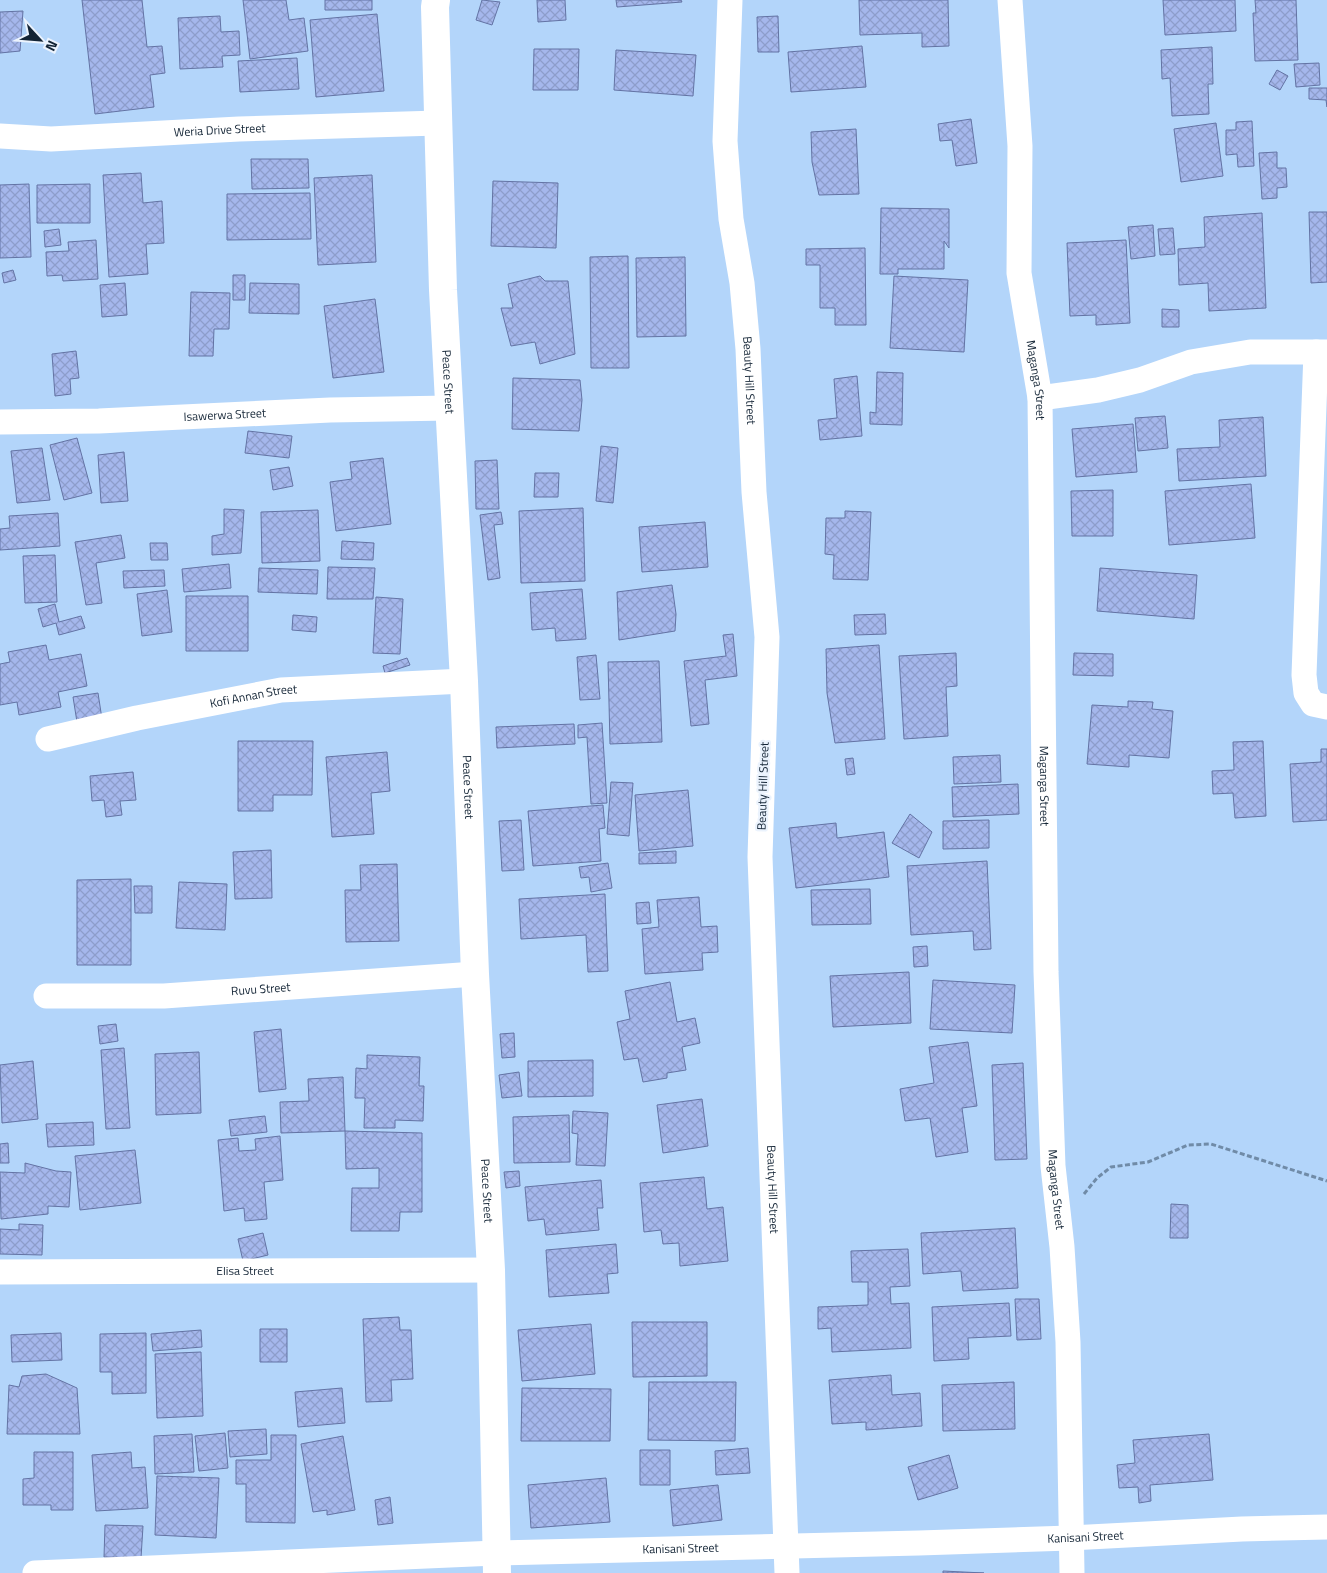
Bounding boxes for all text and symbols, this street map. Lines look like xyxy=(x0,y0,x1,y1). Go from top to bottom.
north arrow xyxy=(15,15,65,65)
text: N xyxy=(41,37,64,55)
street label: Weria Drive Street xyxy=(173,118,267,141)
street label: Beauty Hill Street xyxy=(738,335,761,426)
street label: Maganga Street xyxy=(1021,339,1050,421)
street label: Peace Street xyxy=(437,349,460,415)
street label: Isawerwa Street xyxy=(183,403,267,426)
street label: Kofi Annan Street xyxy=(208,679,298,713)
street label: Beauty Hill Street xyxy=(751,741,774,830)
street label: Maganga Street xyxy=(1035,745,1054,827)
street label: Peace Street xyxy=(458,755,479,820)
street label: Ruvu Street xyxy=(230,977,292,1000)
street label: Beauty Hill Street xyxy=(762,1145,784,1235)
street label: Maganga Street xyxy=(1043,1149,1070,1231)
street label: Peace Street xyxy=(476,1158,498,1224)
street label: Elisa Street xyxy=(216,1261,274,1280)
street label: Kanisani Street xyxy=(1047,1525,1125,1548)
street label: Kanisani Street xyxy=(642,1538,720,1559)

